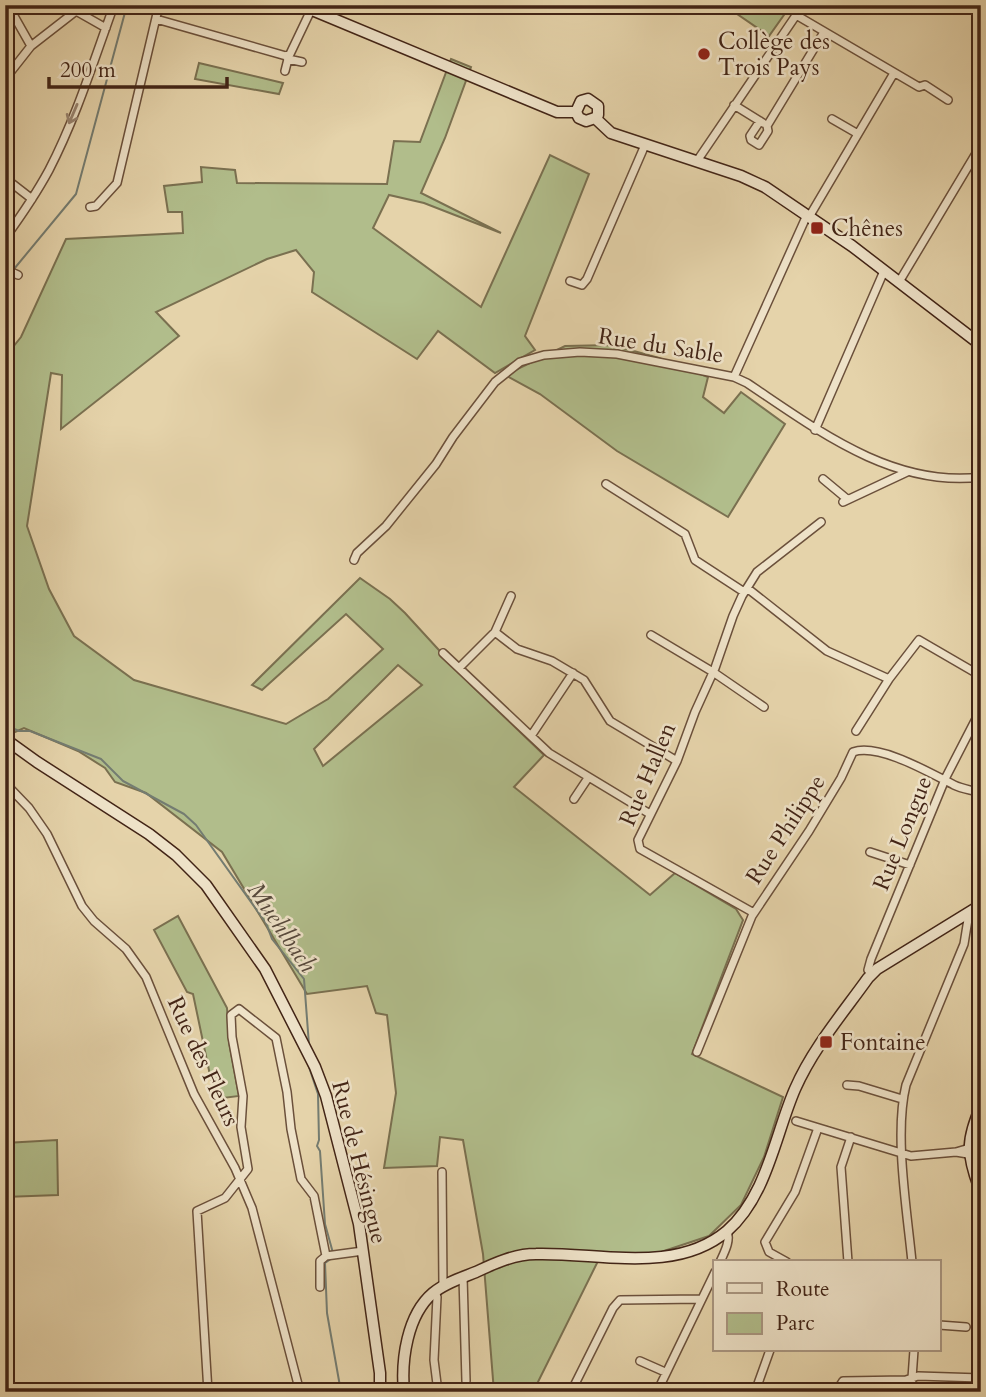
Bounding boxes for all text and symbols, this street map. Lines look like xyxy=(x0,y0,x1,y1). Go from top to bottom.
place label: Collège des Trois Pays xyxy=(718,26,830,83)
scale bar xyxy=(49,46,228,90)
marker: Collège des Trois Pays xyxy=(696,46,712,62)
text: 200 m xyxy=(60,56,116,85)
one-way arrow xyxy=(65,103,78,125)
place label: Chênes xyxy=(831,213,903,244)
marker: Chênes xyxy=(809,220,825,236)
street label: Rue du Sable xyxy=(596,320,726,371)
street label: Rue Hallen xyxy=(612,718,683,831)
street label: Rue Philippe xyxy=(738,768,832,890)
street label: Rue Longue xyxy=(866,771,939,895)
water label: Muehlbach xyxy=(239,876,324,979)
street label: Rue des Fleurs xyxy=(160,991,247,1131)
place label: Fontaine xyxy=(840,1027,926,1058)
marker: Fontaine xyxy=(818,1034,834,1050)
street label: Rue de Hésingue xyxy=(324,1077,395,1247)
legend xyxy=(713,1260,940,1352)
text: Route xyxy=(776,1275,830,1304)
text: Parc xyxy=(776,1309,815,1338)

